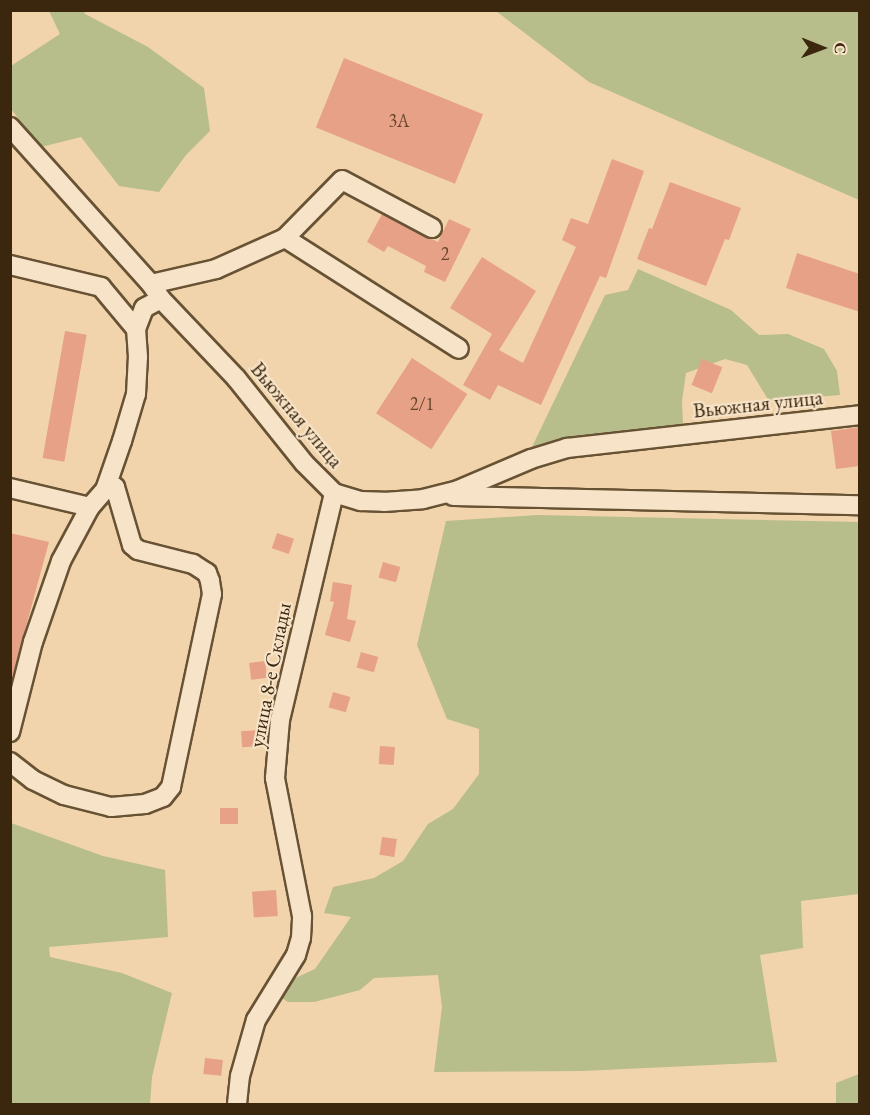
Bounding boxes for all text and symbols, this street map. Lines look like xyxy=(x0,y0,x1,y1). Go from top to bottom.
north arrow xyxy=(792,18,852,78)
text: С xyxy=(830,42,851,54)
house number: 3А xyxy=(388,110,410,132)
house number: 2 xyxy=(441,243,449,265)
street label: Вьюжная улица xyxy=(245,357,349,473)
street label: Вьюжная улица xyxy=(692,385,824,423)
house number: 2/1 xyxy=(410,393,434,415)
street label: улица 8-е Склады xyxy=(244,600,296,750)

